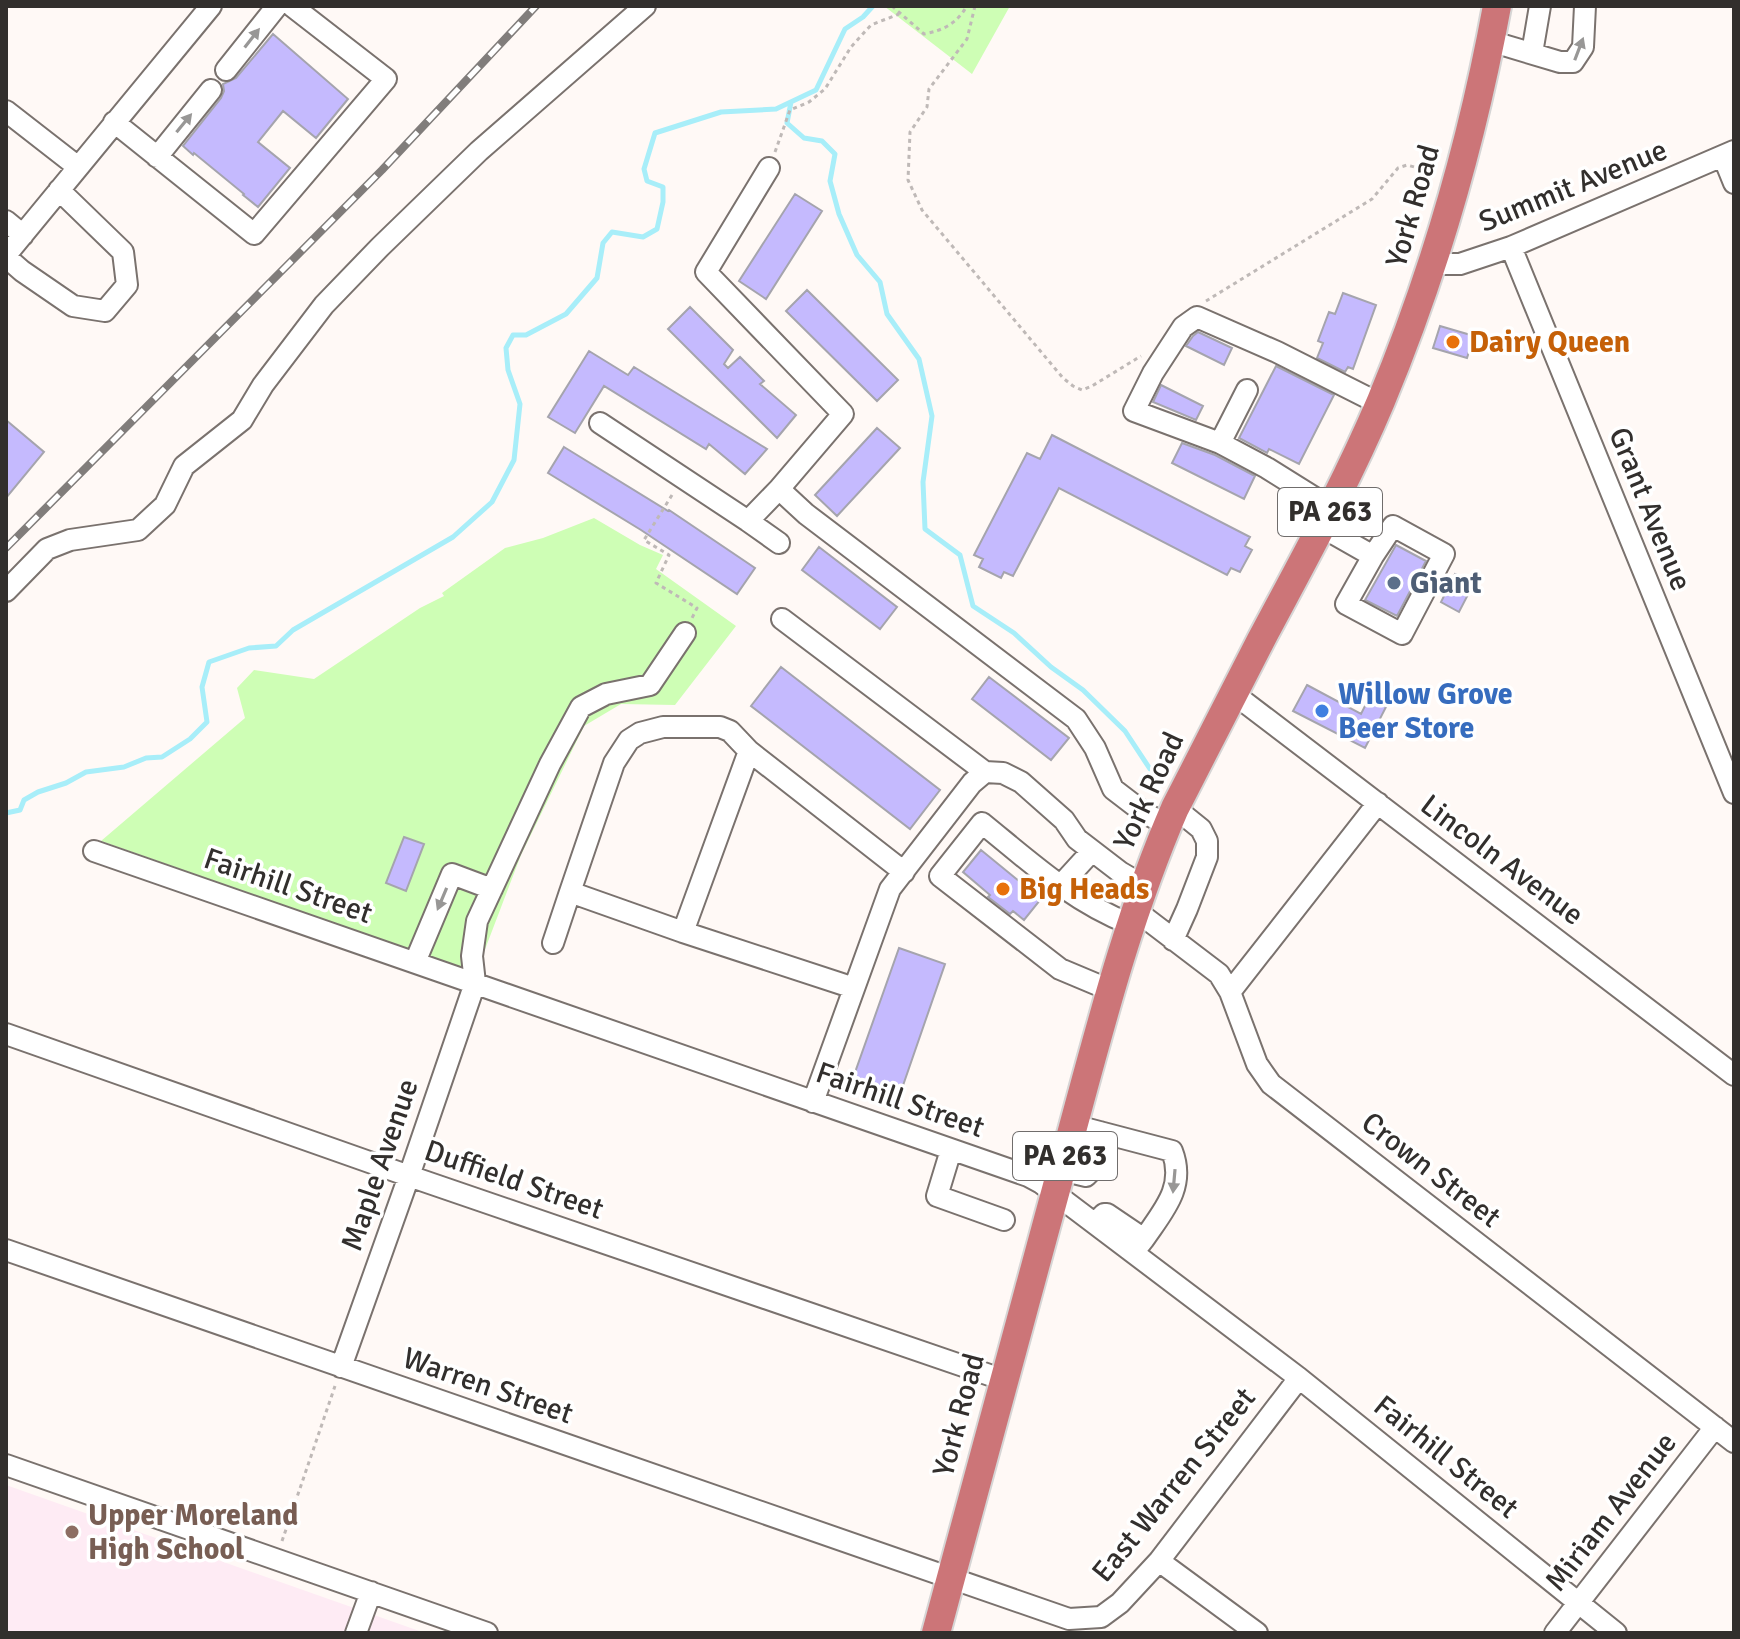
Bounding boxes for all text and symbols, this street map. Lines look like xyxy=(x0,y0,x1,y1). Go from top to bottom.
one-way arrow xyxy=(243,28,259,48)
one-way arrow xyxy=(1573,37,1586,61)
one-way arrow xyxy=(175,113,192,133)
street label: Summit Avenue xyxy=(1473,131,1673,241)
street label: York Road xyxy=(1378,140,1448,272)
place label: Dairy Queen xyxy=(1469,324,1630,361)
marker: Dairy Queen xyxy=(1444,333,1462,351)
street label: Grant Avenue xyxy=(1601,422,1699,596)
road number: PA 263 xyxy=(1278,488,1382,536)
place label: Giant xyxy=(1410,565,1482,602)
marker: Giant xyxy=(1385,574,1403,592)
place label: Willow Grove Beer Store xyxy=(1338,676,1513,747)
marker: Willow Grove Beer Store xyxy=(1313,702,1331,720)
street label: York Road xyxy=(1106,726,1192,856)
street label: Lincoln Avenue xyxy=(1413,787,1591,933)
street label: Fairhill Street xyxy=(199,840,377,932)
place label: Big Heads xyxy=(1019,871,1149,908)
marker: Big Heads xyxy=(994,880,1012,898)
one-way arrow xyxy=(435,887,448,911)
street label: Fairhill Street xyxy=(811,1054,989,1146)
street label: Maple Avenue xyxy=(333,1074,427,1256)
street label: Crown Street xyxy=(1354,1104,1508,1236)
street label: Duffield Street xyxy=(420,1132,608,1228)
road number: PA 263 xyxy=(1013,1132,1117,1180)
one-way arrow xyxy=(1167,1169,1180,1194)
street label: Warren Street xyxy=(398,1340,578,1432)
street label: York Road xyxy=(925,1349,993,1481)
street label: East Warren Street xyxy=(1084,1380,1264,1590)
street label: Fairhill Street xyxy=(1366,1387,1526,1527)
street label: Miriam Avenue xyxy=(1537,1425,1685,1599)
place label: Upper Moreland High School xyxy=(88,1497,298,1568)
marker: Upper Moreland High School xyxy=(63,1523,81,1541)

